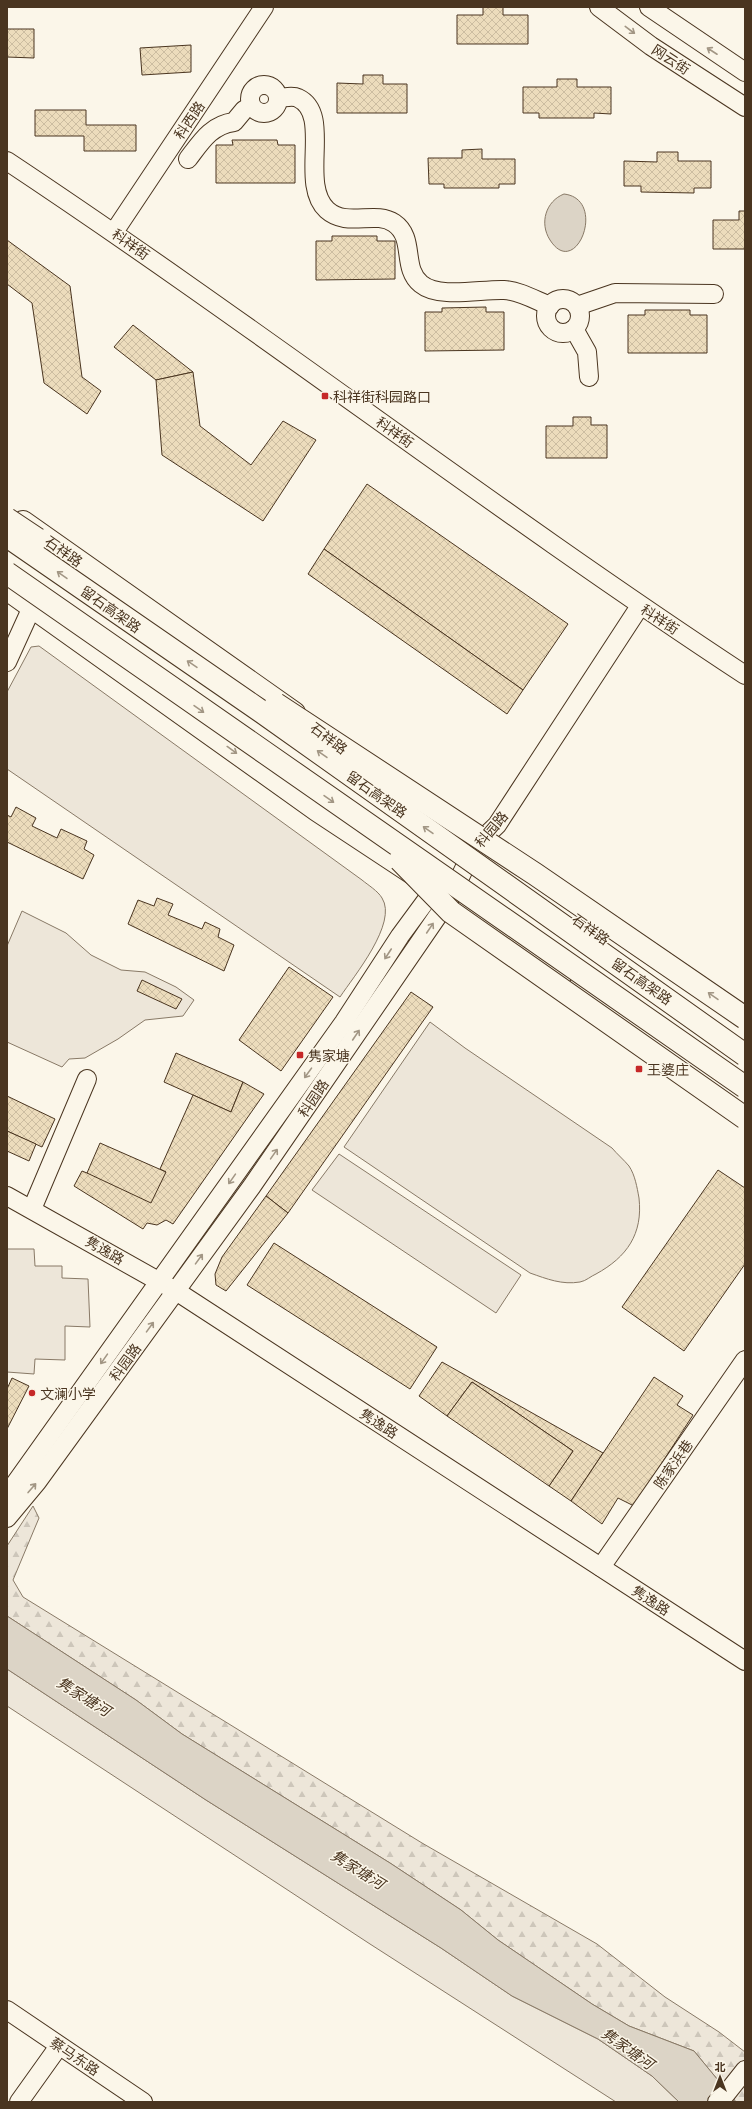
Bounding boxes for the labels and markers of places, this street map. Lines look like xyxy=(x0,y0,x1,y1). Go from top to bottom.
place label: 科祥街科园路口 xyxy=(333,387,431,406)
marker: 科祥街科园路口 xyxy=(320,391,330,401)
place label: 隽家塘 xyxy=(308,1046,350,1065)
marker: 隽家塘 xyxy=(295,1050,305,1060)
place label: 王婆庄 xyxy=(647,1060,689,1079)
marker: 王婆庄 xyxy=(634,1064,644,1074)
place label: 文澜小学 xyxy=(40,1384,96,1403)
marker: 文澜小学 xyxy=(27,1388,37,1398)

